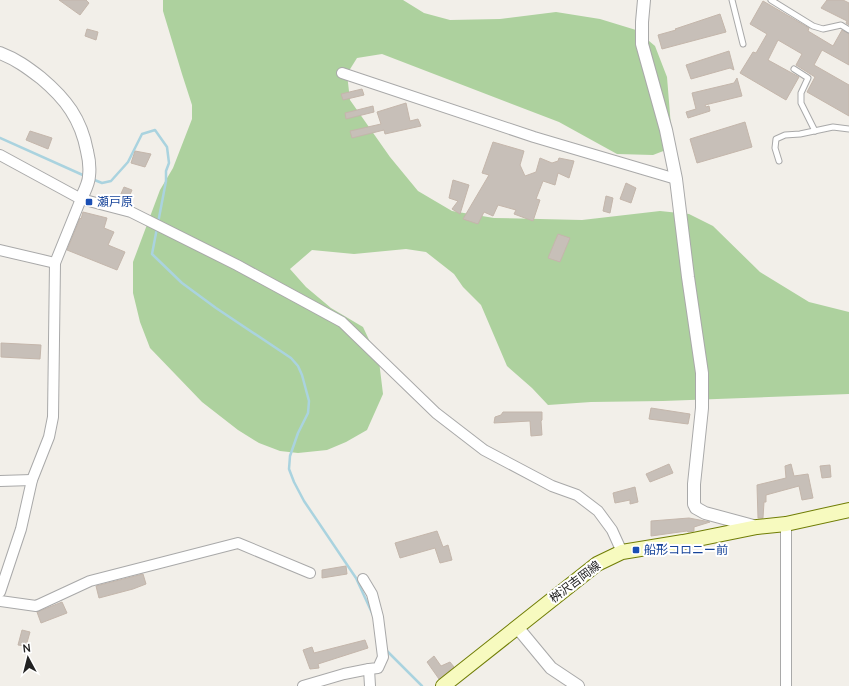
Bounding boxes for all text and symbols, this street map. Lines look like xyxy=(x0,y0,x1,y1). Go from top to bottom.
place label: 瀬戸原 xyxy=(97,193,133,210)
marker: 瀬戸原 xyxy=(84,197,94,207)
place label: 船形コロニー前 xyxy=(644,541,728,558)
marker: 船形コロニー前 xyxy=(631,545,641,555)
street label: 桝沢吉岡線 xyxy=(546,557,604,606)
north arrow xyxy=(8,638,48,678)
text: N xyxy=(22,640,32,656)

